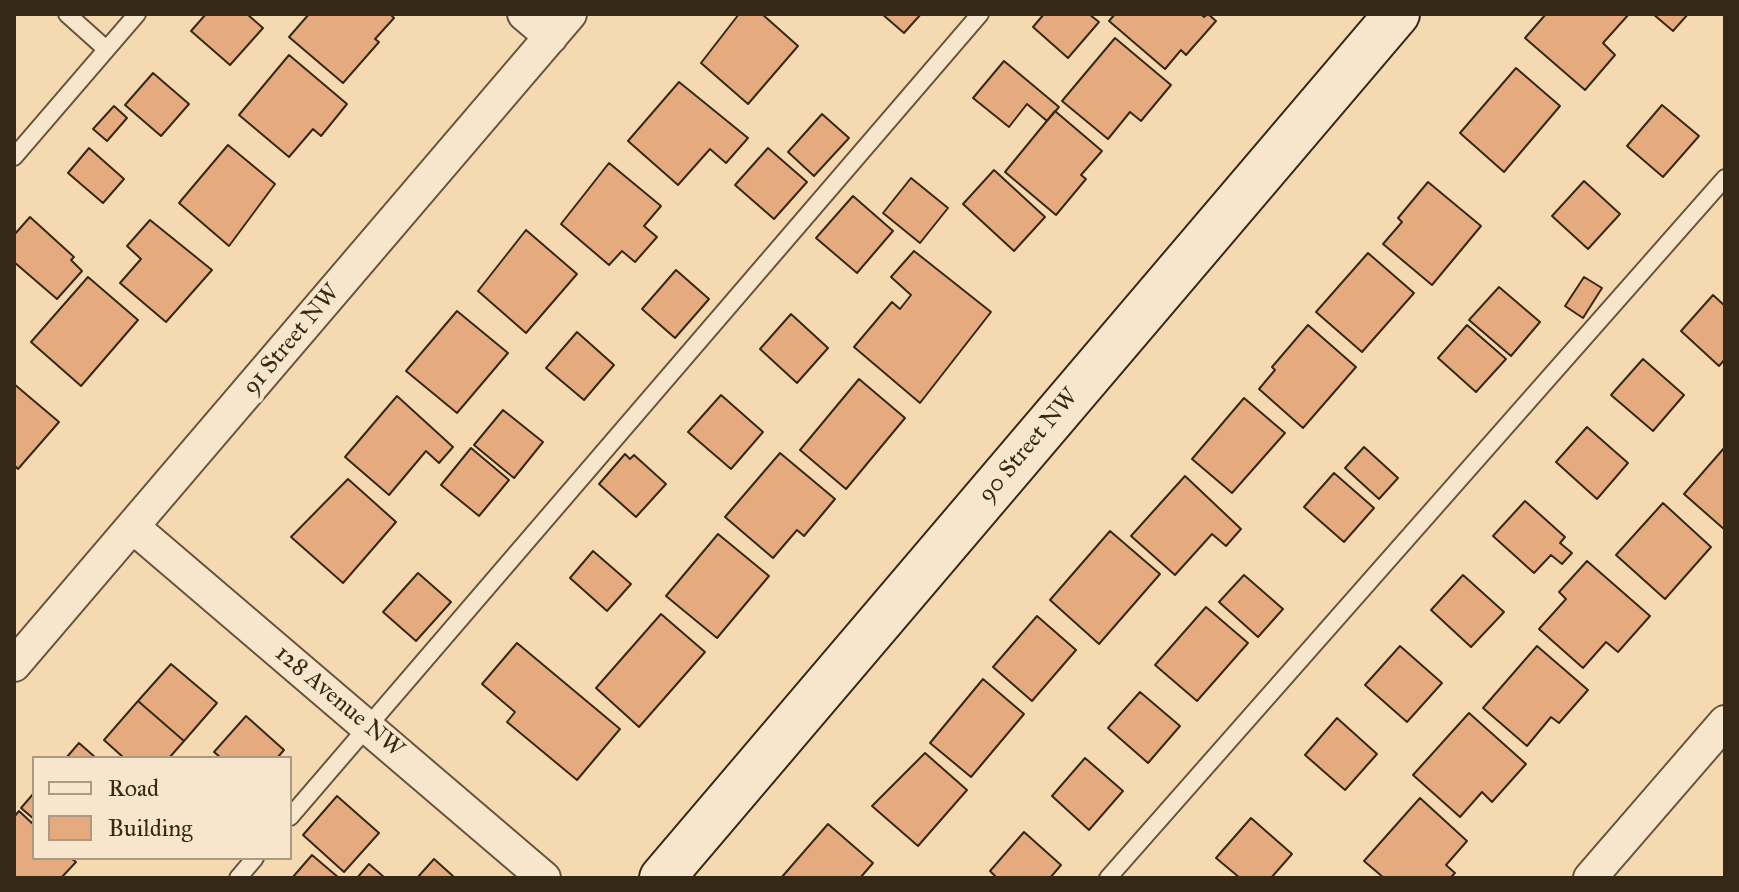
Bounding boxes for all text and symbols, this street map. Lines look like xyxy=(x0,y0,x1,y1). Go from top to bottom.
street label: 91 Street NW xyxy=(237,279,347,401)
street label: 90 Street NW xyxy=(973,383,1085,509)
street label: 128 Avenue NW xyxy=(269,640,409,764)
legend xyxy=(32,756,292,860)
text: Road xyxy=(108,773,159,803)
text: Building xyxy=(108,813,193,843)

